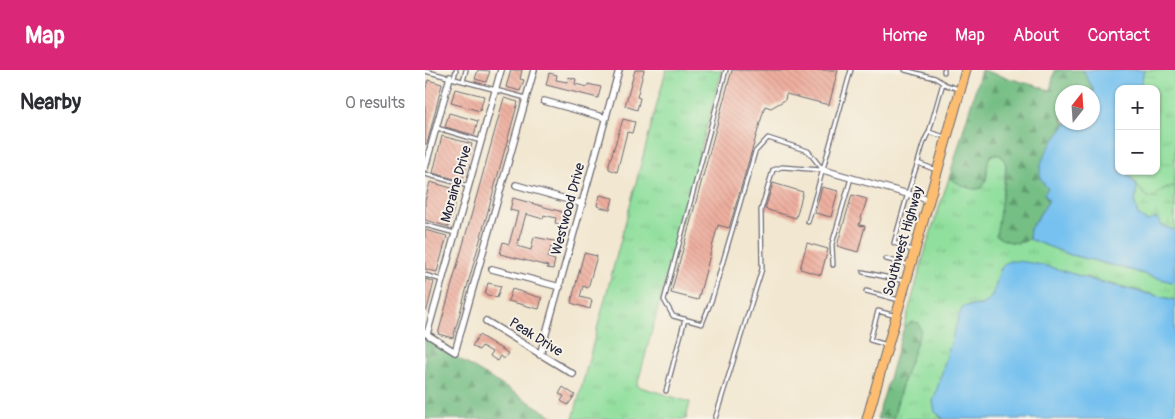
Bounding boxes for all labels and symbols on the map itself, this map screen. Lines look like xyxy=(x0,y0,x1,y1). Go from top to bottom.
north arrow xyxy=(1055,85,1100,130)
street label: Moraine Drive xyxy=(437,143,475,224)
street label: Westwood Drive xyxy=(547,161,589,257)
street label: Southwest Highway xyxy=(879,184,927,298)
street label: Peak Drive xyxy=(506,314,566,360)

